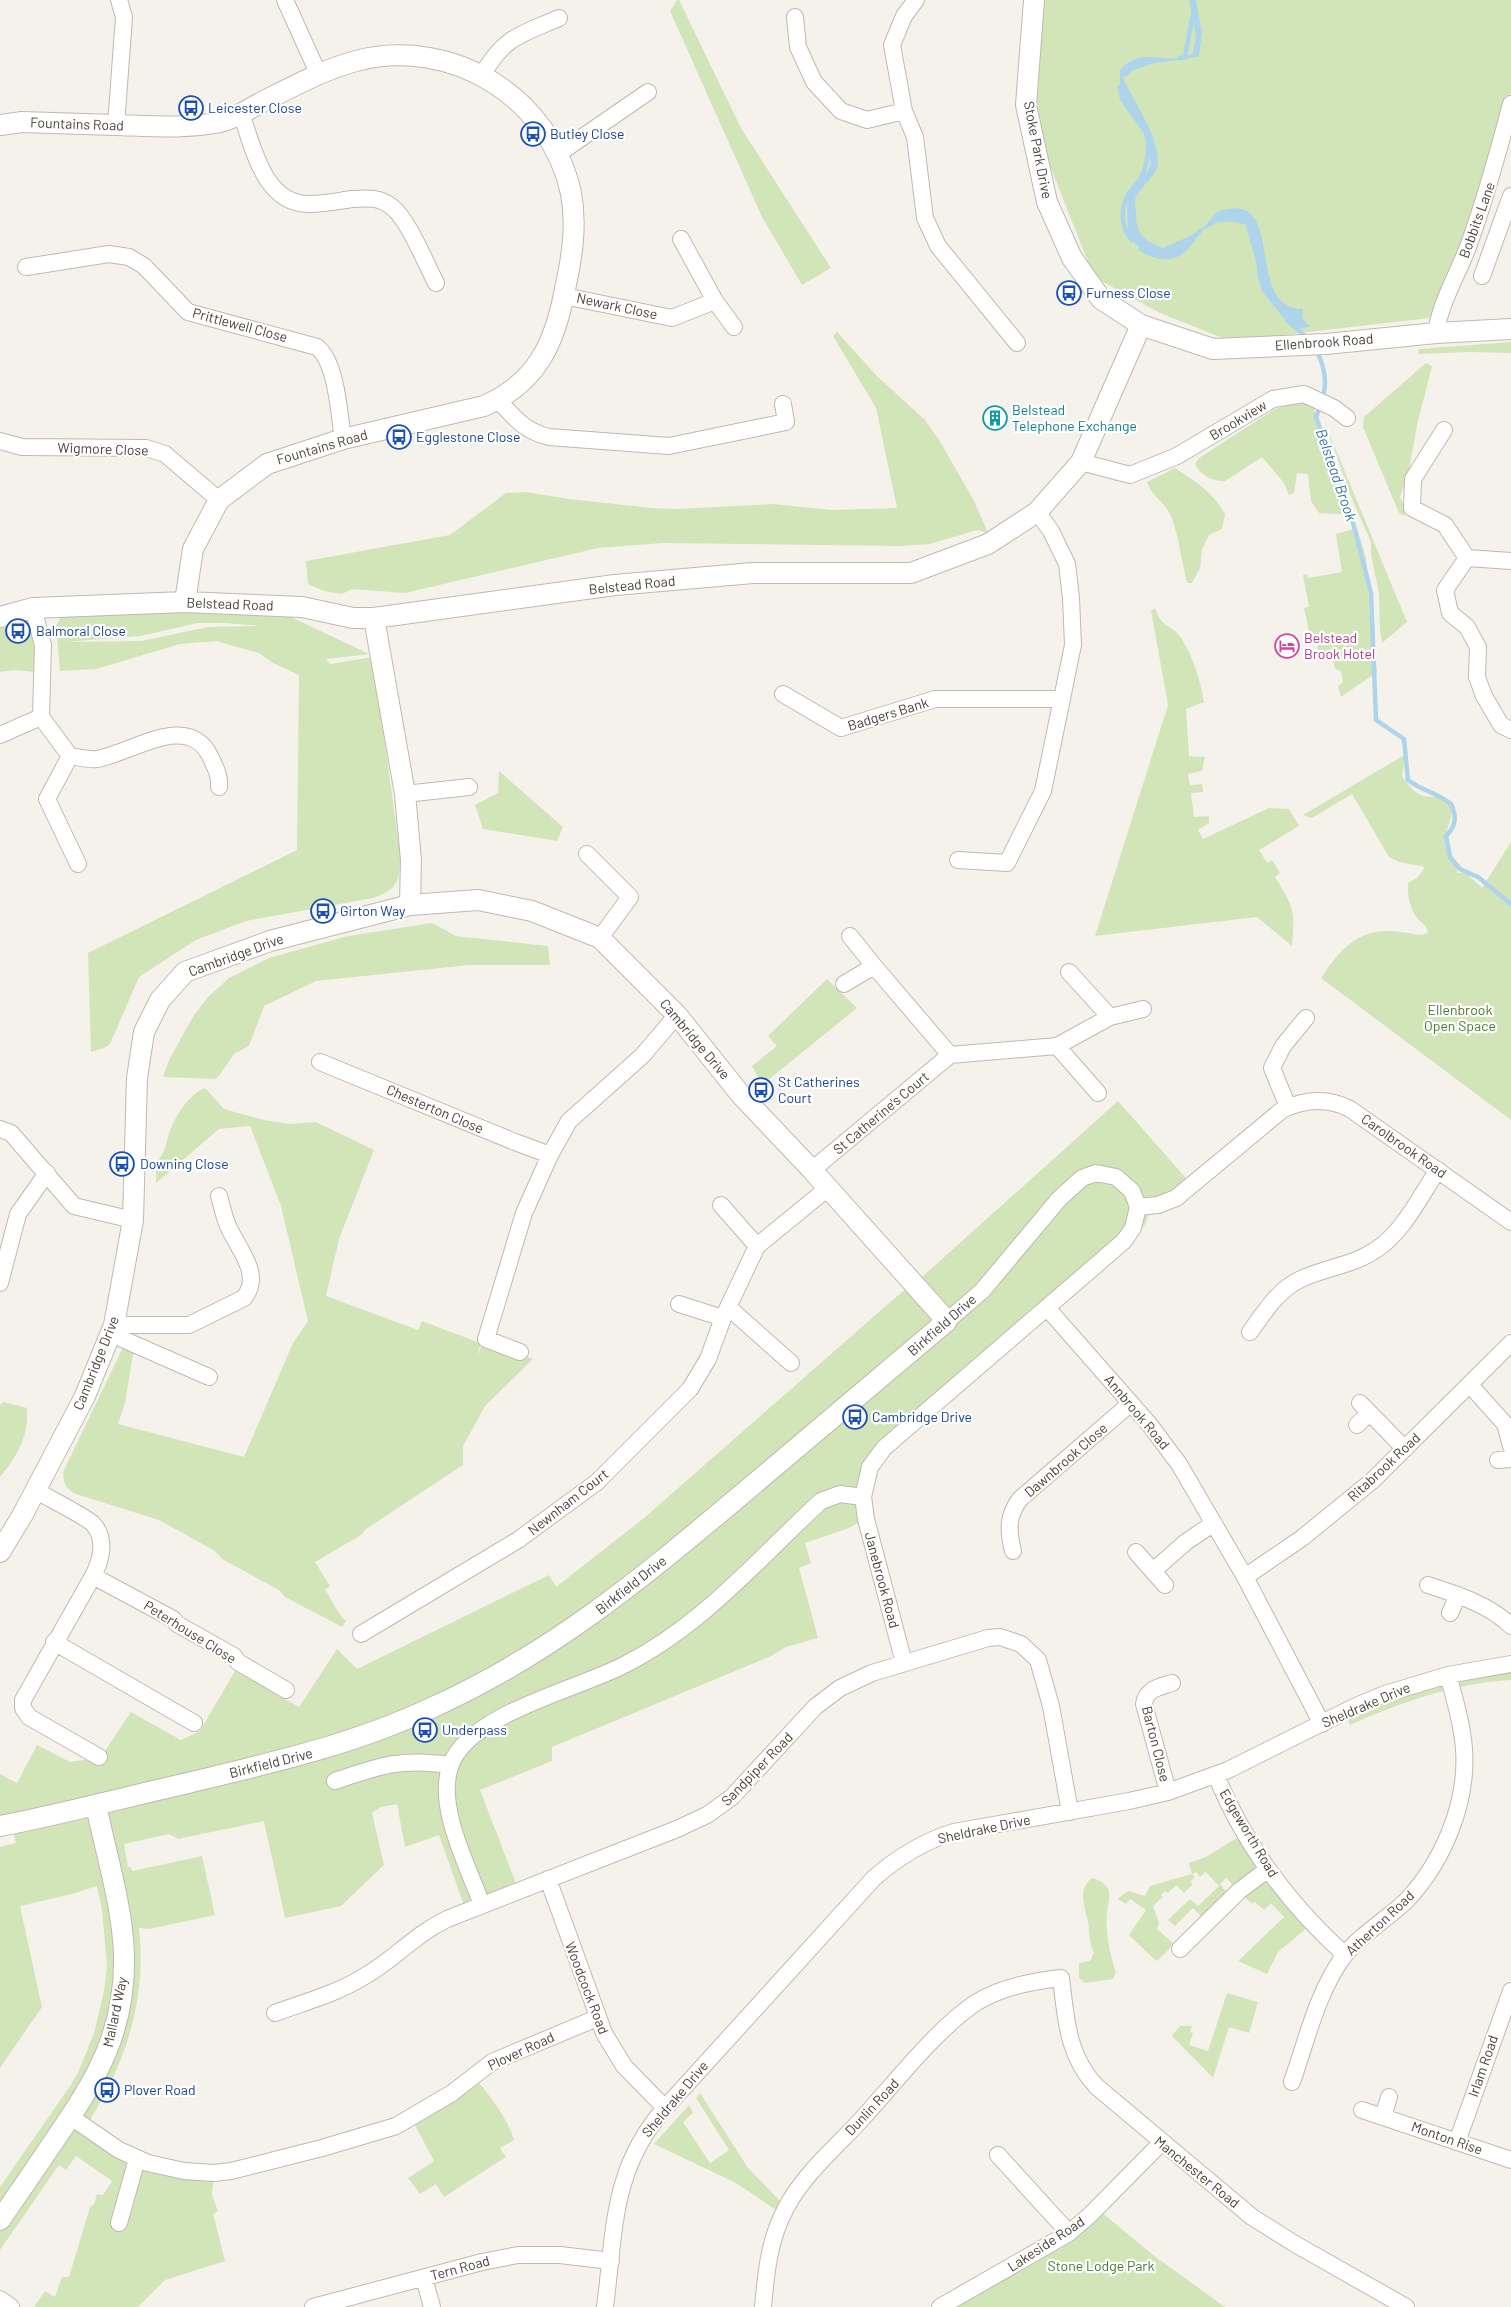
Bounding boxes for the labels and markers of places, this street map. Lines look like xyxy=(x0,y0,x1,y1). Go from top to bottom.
bus stop icon: Leicester Close xyxy=(178,95,204,121)
place label: Leicester Close xyxy=(208,99,302,116)
bus stop icon: Butley Close xyxy=(520,121,546,147)
place label: Butley Close xyxy=(550,125,624,142)
bus stop icon: Furness Close xyxy=(1056,280,1082,306)
place label: Furness Close xyxy=(1086,284,1171,301)
place label: Belstead Telephone Exchange xyxy=(1012,401,1137,434)
building icon: Belstead Telephone Exchange xyxy=(982,405,1008,431)
bus stop icon: Egglestone Close xyxy=(386,424,412,450)
place label: Egglestone Close xyxy=(416,428,521,445)
bus stop icon: Balmoral Close xyxy=(5,618,31,644)
place label: Balmoral Close xyxy=(36,622,126,639)
place label: Belstead Brook Hotel xyxy=(1304,629,1375,662)
hotel icon: Belstead Brook Hotel xyxy=(1274,633,1300,659)
bus stop icon: Girton Way xyxy=(310,898,336,924)
place label: Girton Way xyxy=(340,902,406,919)
place label: St Catherines Court xyxy=(778,1073,860,1106)
bus stop icon: St Catherines Court xyxy=(748,1077,774,1103)
bus stop icon: Downing Close xyxy=(109,1151,135,1177)
place label: Downing Close xyxy=(140,1155,229,1172)
bus stop icon: Cambridge Drive xyxy=(842,1404,868,1430)
place label: Cambridge Drive xyxy=(872,1408,972,1425)
bus stop icon: Underpass xyxy=(412,1717,438,1743)
place label: Underpass xyxy=(442,1721,507,1738)
bus stop icon: Plover Road xyxy=(94,2077,120,2103)
place label: Plover Road xyxy=(124,2081,196,2098)

